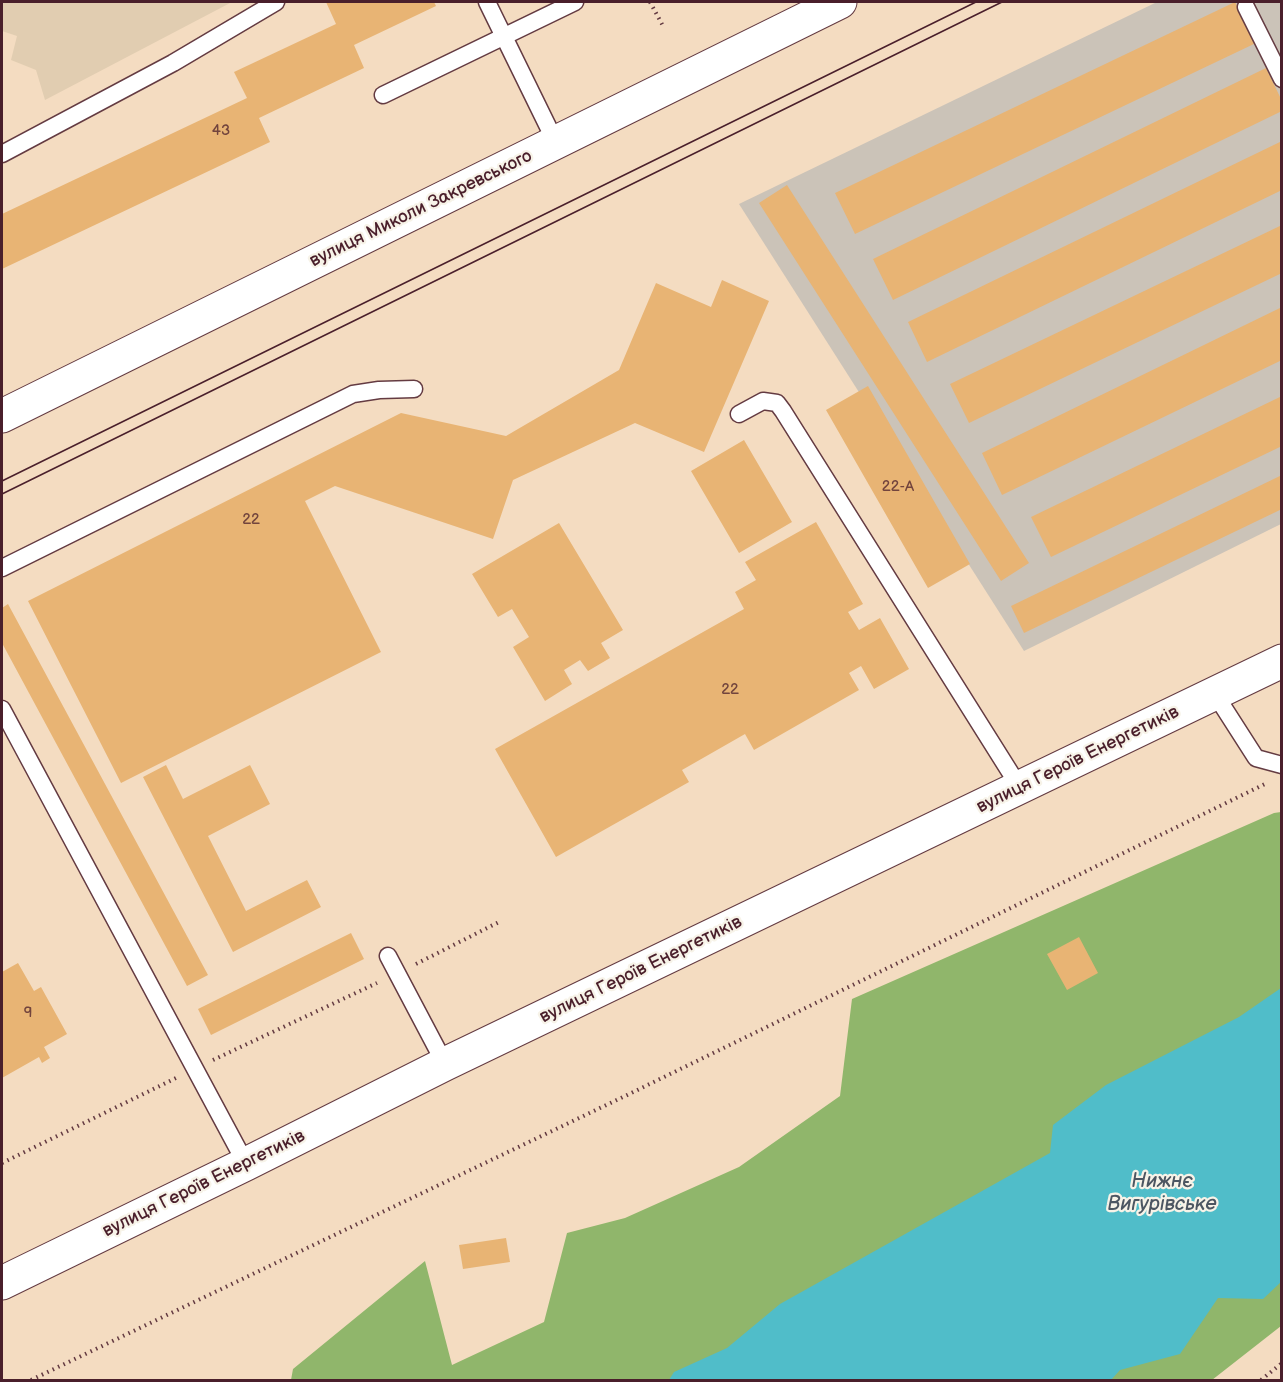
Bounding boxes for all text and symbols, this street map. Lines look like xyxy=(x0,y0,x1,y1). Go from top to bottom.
house number: 43 xyxy=(212,122,230,140)
street label: вулиця Миколи Закревського xyxy=(306,146,536,272)
house number: 22-А xyxy=(882,478,914,496)
house number: 22 xyxy=(242,511,260,529)
house number: 22 xyxy=(721,681,739,699)
street label: вулиця Героїв Енергетиків xyxy=(973,702,1183,818)
street label: вулиця Героїв Енергетиків xyxy=(536,912,746,1028)
house number: 9 xyxy=(24,1004,32,1022)
street label: вулиця Героїв Енергетиків xyxy=(99,1126,309,1242)
water label: Нижнє Вигурівське xyxy=(1107,1170,1217,1217)

